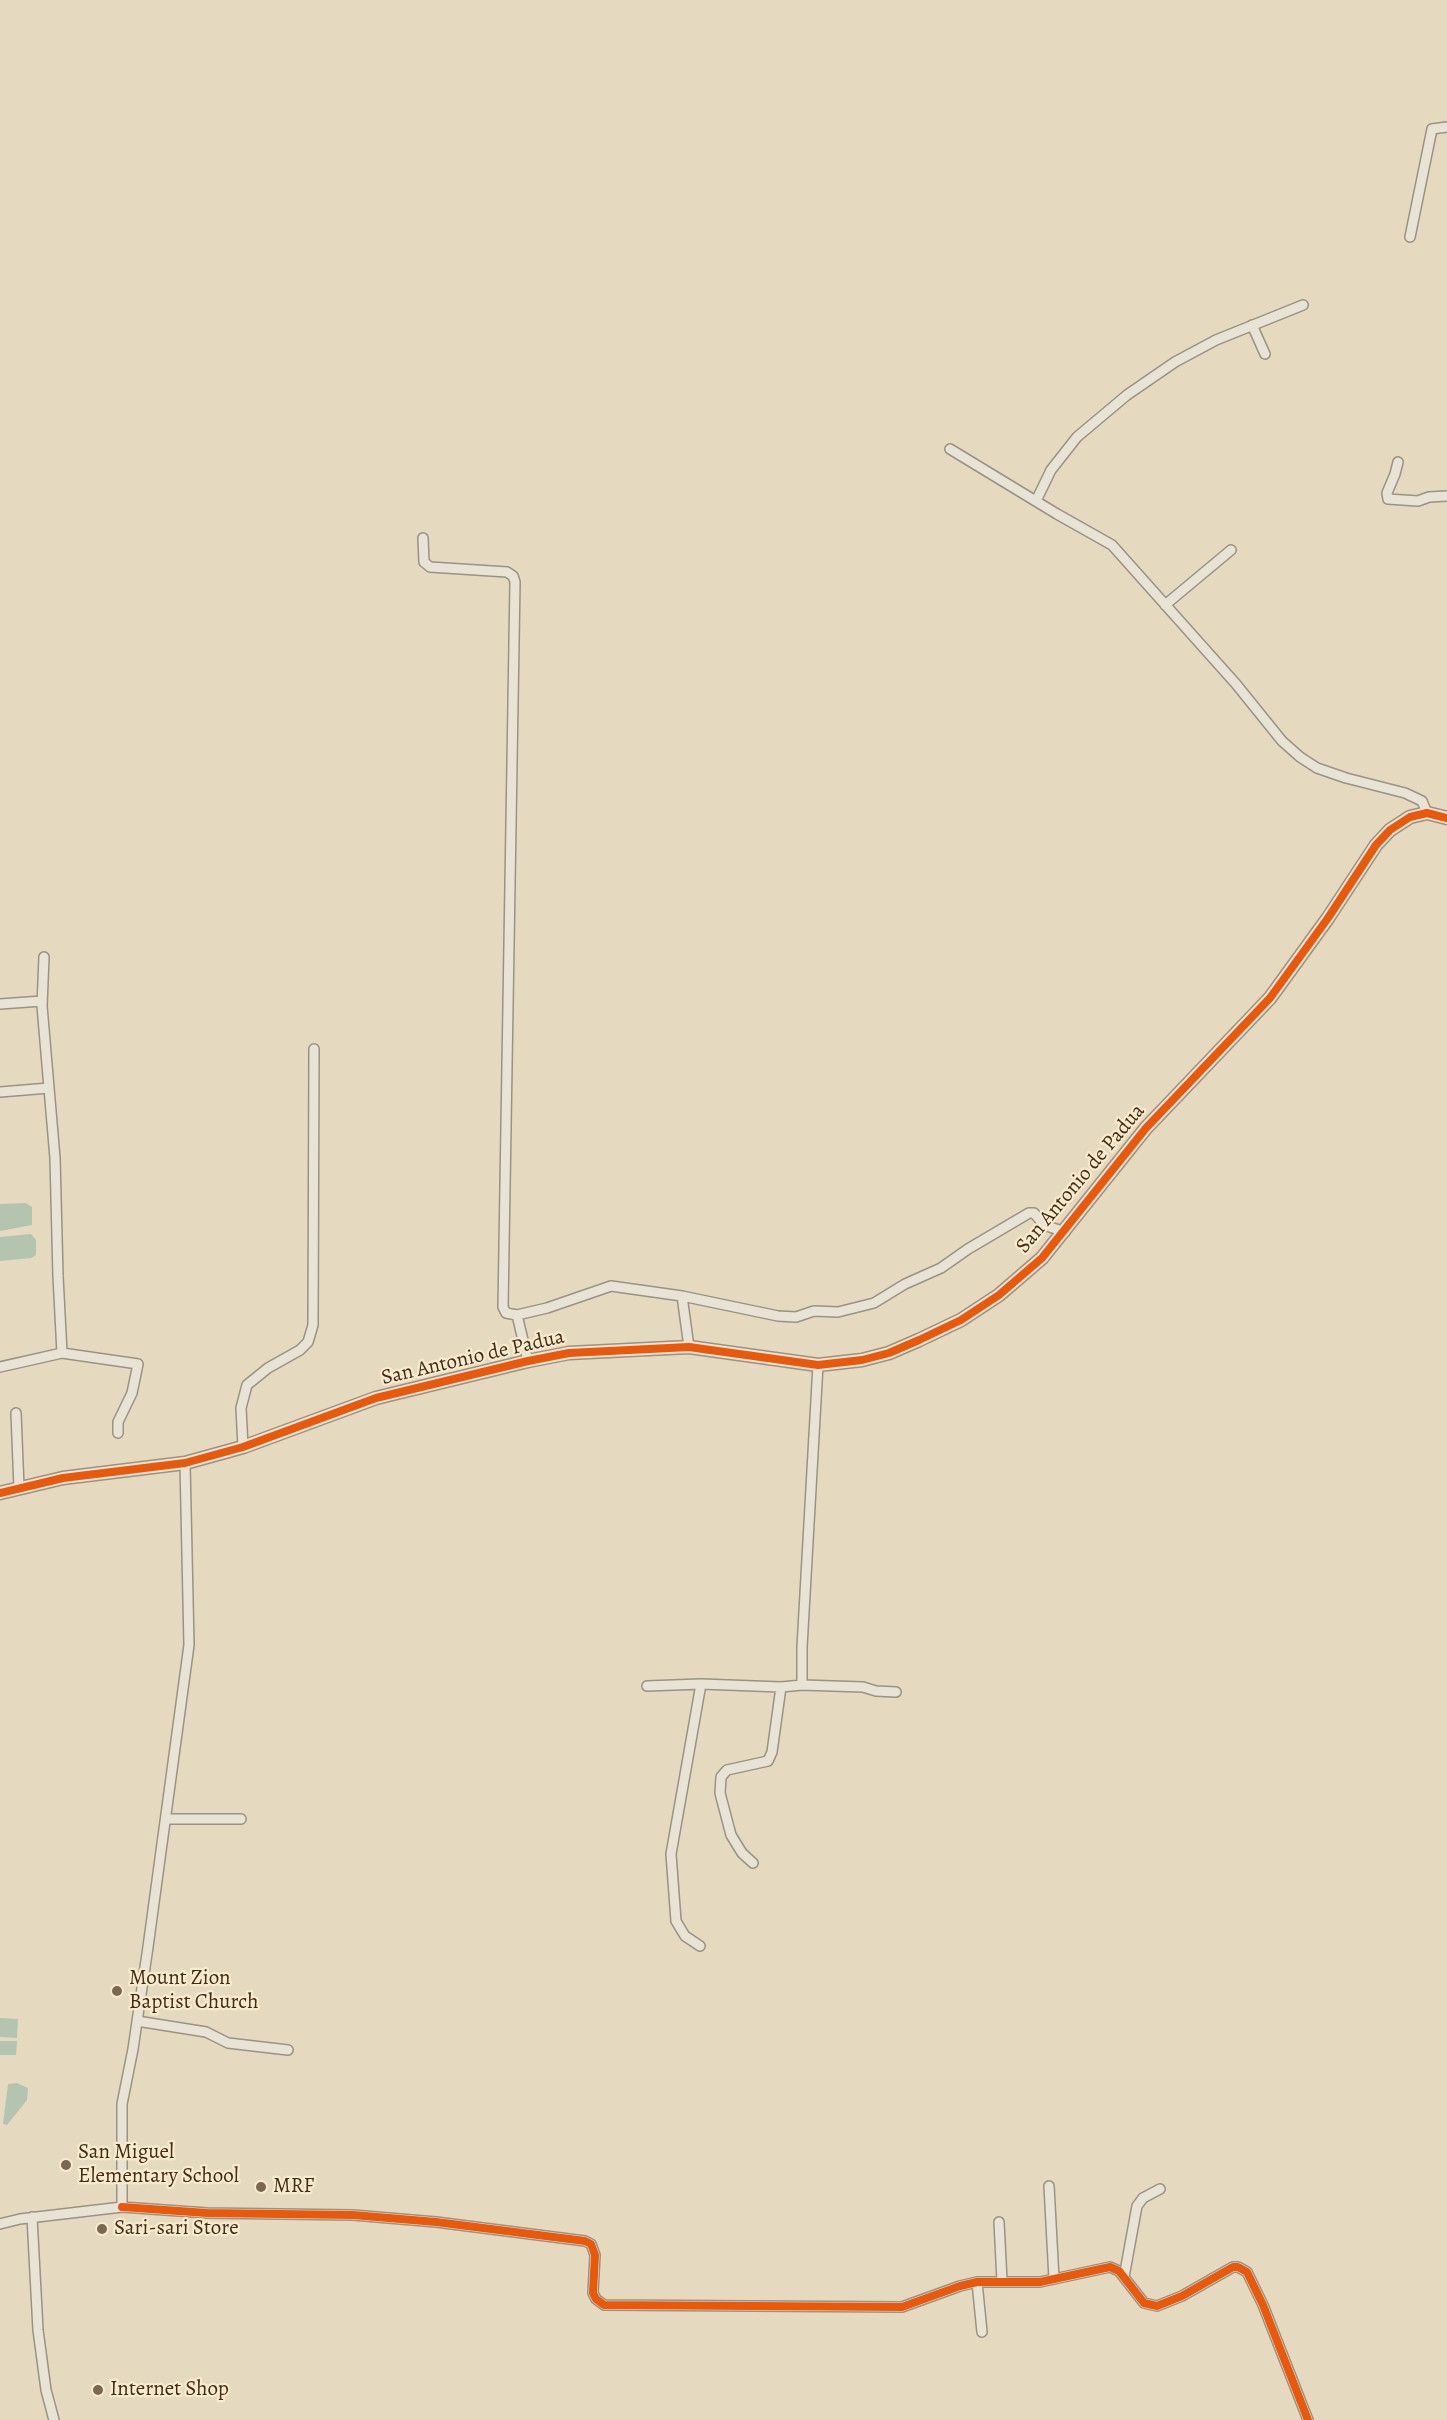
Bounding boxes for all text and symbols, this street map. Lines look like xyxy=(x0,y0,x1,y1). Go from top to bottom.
street label: San Antonio de Padua xyxy=(1011,1099,1151,1259)
street label: San Antonio de Padua xyxy=(379,1325,567,1391)
place label: Mount Zion Baptist Church xyxy=(129,1966,258,2016)
marker: Mount Zion Baptist Church xyxy=(110,1984,124,1998)
place label: San Miguel Elementary School xyxy=(78,2140,239,2190)
marker: San Miguel Elementary School xyxy=(59,2158,73,2172)
place label: MRF xyxy=(273,2174,314,2200)
marker: MRF xyxy=(254,2180,268,2194)
place label: Sari-sari Store xyxy=(114,2216,239,2242)
marker: Sari-sari Store xyxy=(95,2222,109,2236)
place label: Internet Shop xyxy=(110,2377,229,2403)
marker: Internet Shop xyxy=(91,2383,105,2397)

